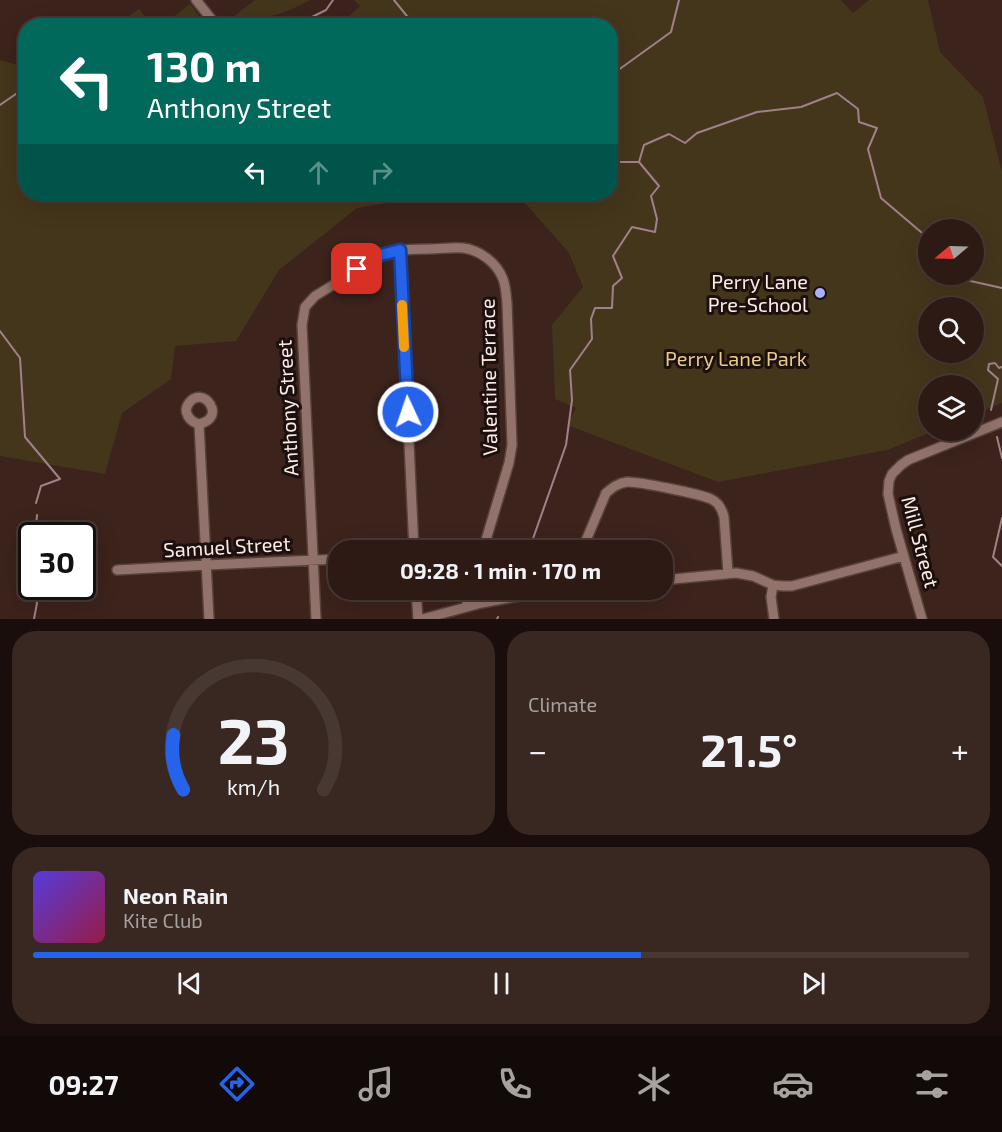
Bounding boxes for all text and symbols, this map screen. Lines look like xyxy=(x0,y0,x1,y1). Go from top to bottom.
text: 130 m xyxy=(147,40,262,90)
icon: left xyxy=(48,42,126,120)
text: Anthony Street xyxy=(147,91,331,123)
icon: left xyxy=(239,156,272,189)
icon: ahead xyxy=(302,156,335,189)
icon: right xyxy=(365,156,398,189)
north arrow xyxy=(918,219,984,285)
map controls xyxy=(918,219,984,441)
pin xyxy=(331,243,382,294)
icon: arrive xyxy=(340,252,373,285)
place label: Perry Lane Pre-School xyxy=(708,269,808,316)
marker: Perry Lane Pre-School xyxy=(813,286,827,300)
button: search xyxy=(918,297,984,363)
street label: Valentine Terrace xyxy=(475,298,501,456)
street label: Anthony Street xyxy=(271,339,303,477)
park label: Perry Lane Park xyxy=(665,346,807,370)
button: layers xyxy=(918,375,984,441)
position arrow xyxy=(376,380,440,444)
street label: Mill Street xyxy=(897,493,945,591)
speed limit sign: 30 xyxy=(18,522,96,600)
street label: Samuel Street xyxy=(163,531,292,561)
text: 09:28 · 1 min · 170 m xyxy=(400,557,601,583)
text: Climate xyxy=(528,692,597,716)
text: 23 xyxy=(218,702,289,777)
text: 21.5° xyxy=(701,722,798,776)
text: − xyxy=(528,730,547,770)
text: + xyxy=(951,730,969,770)
text: km/h xyxy=(227,774,280,799)
text: Neon Rain xyxy=(123,882,228,908)
text: Kite Club xyxy=(123,908,203,932)
icon: previous xyxy=(173,967,206,1000)
icon: pause xyxy=(485,967,518,1000)
icon: next xyxy=(797,967,830,1000)
icon: directions xyxy=(216,1063,258,1105)
icon: music xyxy=(355,1063,397,1105)
icon: phone xyxy=(494,1063,536,1105)
icon: climate xyxy=(633,1063,675,1105)
icon: car xyxy=(772,1063,814,1105)
icon: filters xyxy=(911,1063,953,1105)
text: 09:27 xyxy=(49,1068,118,1100)

